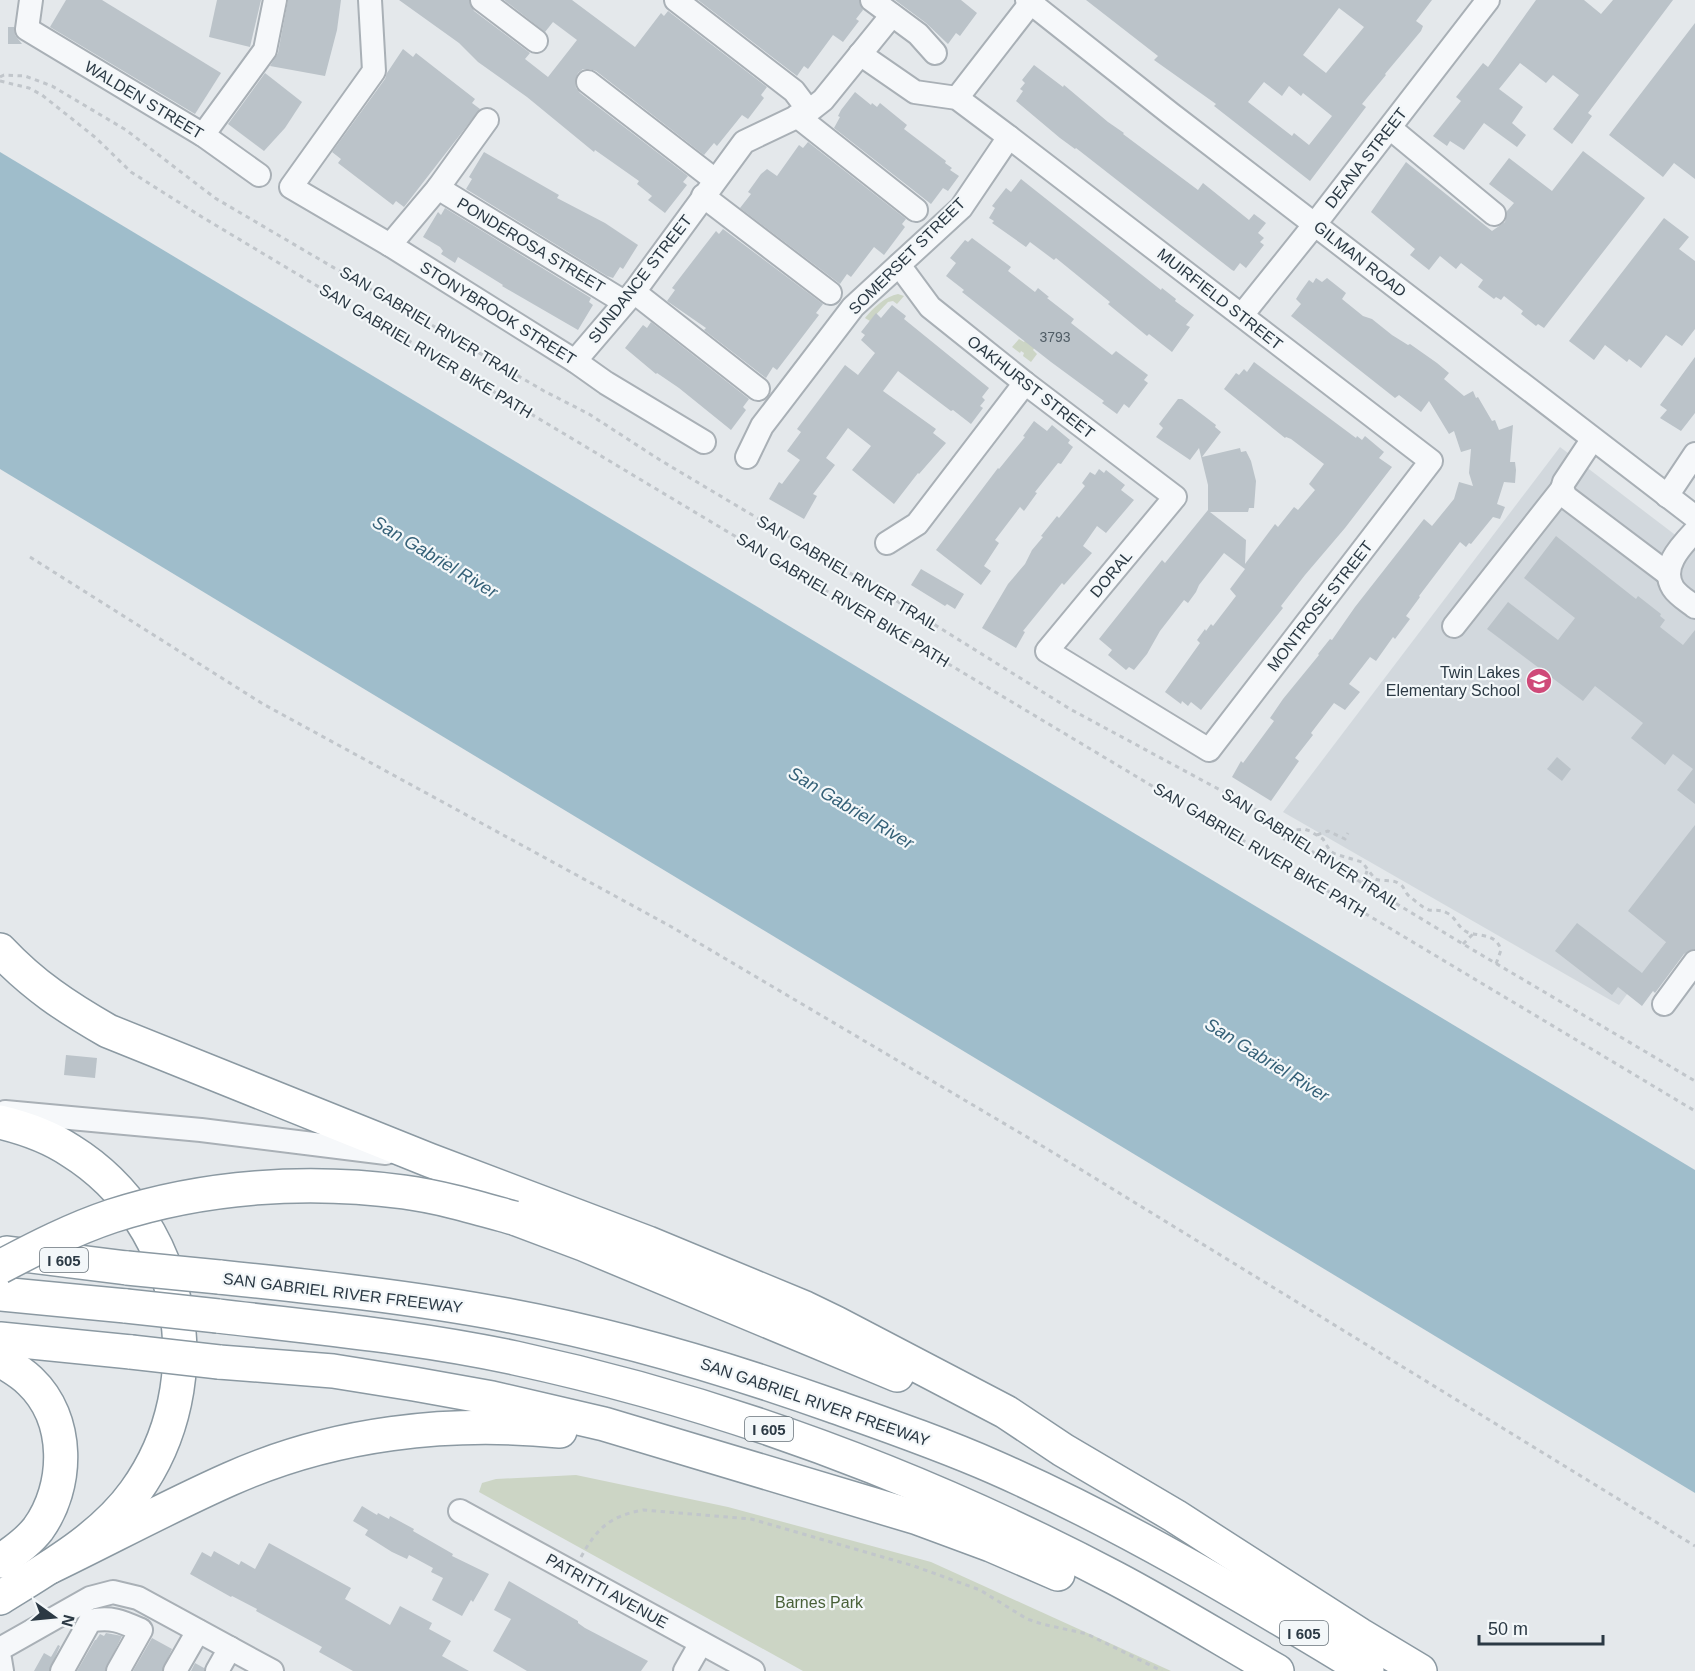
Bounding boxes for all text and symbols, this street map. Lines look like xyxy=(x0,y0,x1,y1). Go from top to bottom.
street label: WALDEN STREET xyxy=(82,58,207,142)
street label: DEANA STREET xyxy=(1322,105,1410,211)
street label: PONDEROSA STREET xyxy=(454,194,608,296)
street label: SOMERSET STREET xyxy=(845,194,969,318)
street label: SUNDANCE STREET xyxy=(585,212,695,346)
street label: GILMAN ROAD xyxy=(1311,218,1409,300)
street label: MUIRFIELD STREET xyxy=(1154,245,1286,353)
street label: STONYBROOK STREET xyxy=(417,258,579,368)
street label: SAN GABRIEL RIVER TRAIL xyxy=(337,263,525,385)
street label: SAN GABRIEL RIVER BIKE PATH xyxy=(317,281,535,421)
house number: 3793 xyxy=(1039,329,1071,345)
street label: OAKHURST STREET xyxy=(964,332,1098,442)
water label: San Gabriel River xyxy=(369,512,502,603)
street label: SAN GABRIEL RIVER TRAIL xyxy=(754,512,942,634)
street label: SAN GABRIEL RIVER BIKE PATH xyxy=(734,530,952,670)
street label: MONTROSE STREET xyxy=(1264,538,1376,674)
street label: DORAL xyxy=(1087,547,1135,601)
place label: Twin Lakes Elementary School xyxy=(1386,664,1520,699)
school or university icon: Twin Lakes Elementary School xyxy=(1524,666,1554,696)
water label: San Gabriel River xyxy=(785,763,918,854)
street label: SAN GABRIEL RIVER BIKE PATH xyxy=(1151,780,1369,920)
street label: SAN GABRIEL RIVER TRAIL xyxy=(1219,785,1403,913)
water label: San Gabriel River xyxy=(1201,1014,1333,1107)
road number: I 605 xyxy=(40,1248,88,1272)
street label: SAN GABRIEL RIVER FREEWAY xyxy=(222,1270,464,1316)
street label: SAN GABRIEL RIVER FREEWAY xyxy=(698,1355,932,1449)
road number: I 605 xyxy=(745,1417,793,1441)
street label: PATRITTI AVENUE xyxy=(543,1550,671,1632)
north arrow xyxy=(24,1587,84,1647)
park label: Barnes Park xyxy=(775,1594,864,1611)
scale bar xyxy=(1479,1608,1604,1646)
text: N xyxy=(58,1613,78,1629)
text: 50 m xyxy=(1488,1619,1528,1639)
road number: I 605 xyxy=(1280,1621,1328,1645)

